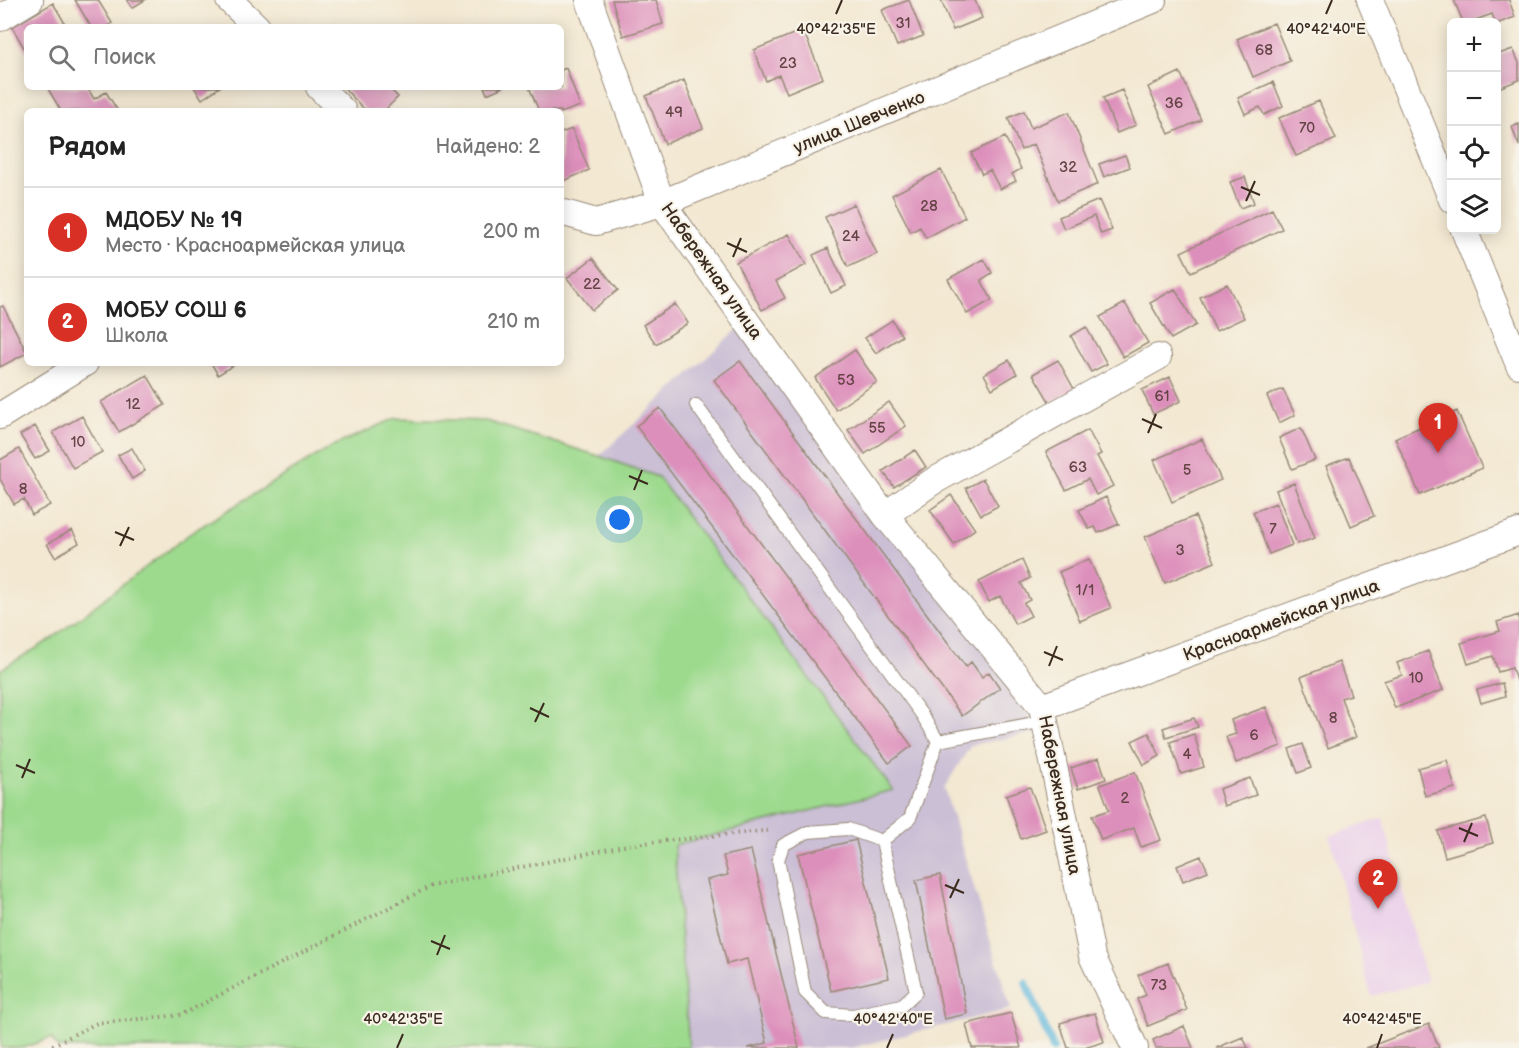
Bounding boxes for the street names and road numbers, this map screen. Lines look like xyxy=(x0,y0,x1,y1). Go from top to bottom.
street label: улица Шевченко xyxy=(790,87,928,158)
street label: Набережная улица xyxy=(657,199,767,344)
street label: Красноармейская улица xyxy=(1180,575,1382,666)
street label: Набережная улица xyxy=(1034,714,1085,877)

